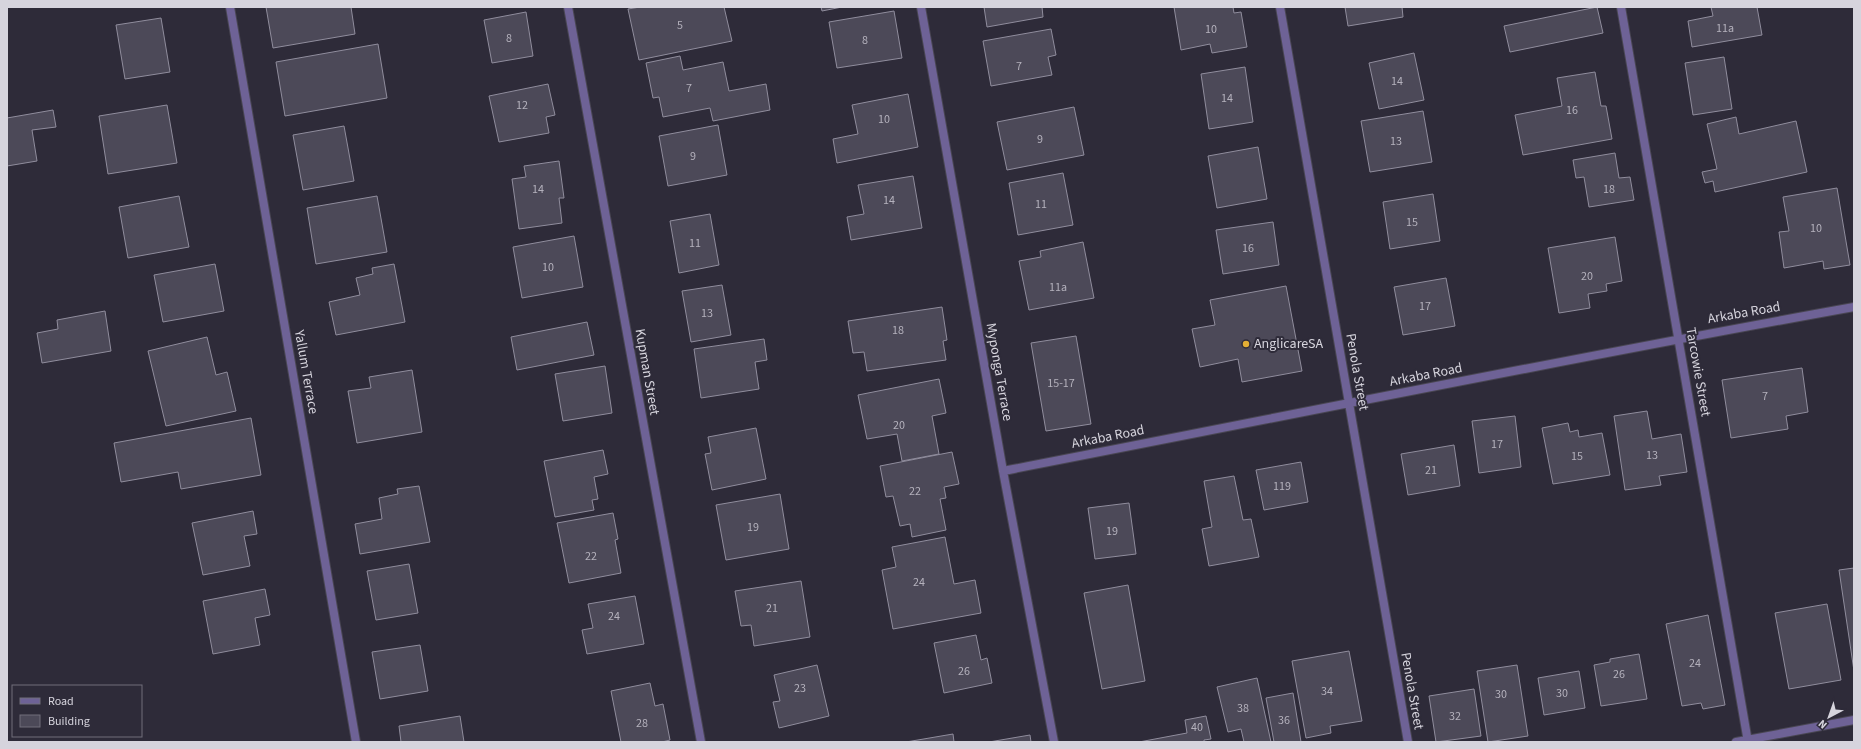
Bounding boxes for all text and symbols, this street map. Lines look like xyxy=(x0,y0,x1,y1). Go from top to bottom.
house number: 5 xyxy=(677,17,683,34)
house number: 11a xyxy=(1716,20,1734,37)
house number: 10 xyxy=(1205,21,1217,38)
house number: 8 xyxy=(506,30,512,47)
house number: 8 xyxy=(862,32,868,49)
house number: 7 xyxy=(1016,58,1022,75)
house number: 14 xyxy=(1391,73,1403,90)
house number: 7 xyxy=(686,80,692,97)
house number: 14 xyxy=(1221,90,1233,107)
house number: 12 xyxy=(516,97,528,114)
house number: 16 xyxy=(1566,102,1578,119)
house number: 10 xyxy=(878,111,890,128)
house number: 9 xyxy=(1037,131,1043,148)
house number: 13 xyxy=(1390,133,1402,150)
house number: 9 xyxy=(690,148,696,165)
house number: 14 xyxy=(532,181,544,198)
house number: 18 xyxy=(1603,181,1615,198)
house number: 14 xyxy=(883,192,895,209)
house number: 11 xyxy=(1035,196,1047,213)
house number: 15 xyxy=(1406,214,1418,231)
house number: 10 xyxy=(1810,220,1822,237)
house number: 11 xyxy=(689,235,701,252)
house number: 16 xyxy=(1242,240,1254,257)
house number: 10 xyxy=(542,259,554,276)
house number: 20 xyxy=(1581,268,1593,285)
house number: 11a xyxy=(1049,279,1067,296)
street label: Arkaba Road xyxy=(1706,297,1782,329)
house number: 17 xyxy=(1419,298,1431,315)
house number: 13 xyxy=(701,305,713,322)
street label: Myponga Terrace xyxy=(981,321,1017,423)
house number: 18 xyxy=(892,322,904,339)
street label: Tarcowie Street xyxy=(1680,326,1716,418)
street label: Yallum Terrace xyxy=(289,327,323,416)
street label: Kupman Street xyxy=(630,327,664,417)
street label: Penola Street xyxy=(1340,332,1374,413)
place label: AnglicareSA xyxy=(1254,334,1323,354)
marker: AnglicareSA xyxy=(1241,339,1251,349)
street label: Arkaba Road xyxy=(1388,358,1464,392)
house number: 15-17 xyxy=(1047,375,1075,392)
house number: 7 xyxy=(1762,388,1768,405)
house number: 20 xyxy=(893,417,905,434)
street label: Arkaba Road xyxy=(1070,420,1146,454)
house number: 17 xyxy=(1491,436,1503,453)
house number: 13 xyxy=(1646,447,1658,464)
house number: 15 xyxy=(1571,448,1583,465)
house number: 21 xyxy=(1425,462,1437,479)
house number: 119 xyxy=(1273,478,1291,495)
house number: 22 xyxy=(909,483,921,500)
house number: 19 xyxy=(747,519,759,536)
house number: 19 xyxy=(1106,523,1118,540)
house number: 22 xyxy=(585,548,597,565)
house number: 24 xyxy=(913,574,925,591)
house number: 21 xyxy=(766,600,778,617)
house number: 24 xyxy=(608,608,620,625)
street label: Penola Street xyxy=(1395,651,1429,732)
house number: 24 xyxy=(1689,655,1701,672)
house number: 26 xyxy=(958,663,970,680)
house number: 26 xyxy=(1613,666,1625,683)
house number: 23 xyxy=(794,680,806,697)
house number: 34 xyxy=(1321,683,1333,700)
legend xyxy=(12,685,142,737)
house number: 30 xyxy=(1556,685,1568,702)
house number: 30 xyxy=(1495,686,1507,703)
text: Road xyxy=(48,693,74,710)
north arrow xyxy=(1809,697,1849,737)
house number: 38 xyxy=(1237,700,1249,717)
house number: 32 xyxy=(1449,708,1461,725)
house number: 36 xyxy=(1278,712,1290,729)
text: Building xyxy=(48,713,90,730)
house number: 28 xyxy=(636,715,648,732)
text: N xyxy=(1815,716,1830,732)
house number: 40 xyxy=(1191,719,1203,736)

